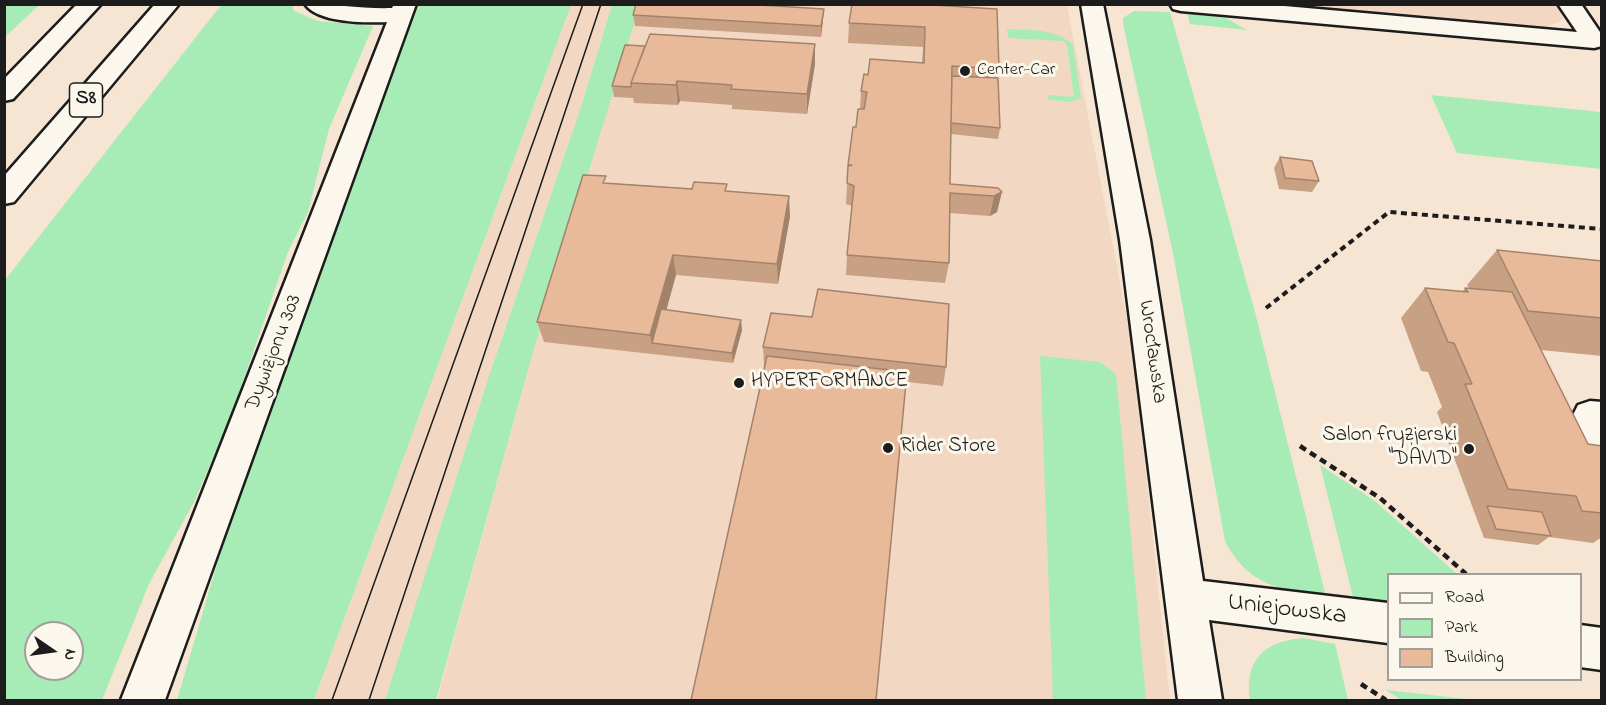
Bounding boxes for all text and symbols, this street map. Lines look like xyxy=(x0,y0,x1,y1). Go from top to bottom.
place label: Center-Car xyxy=(977,60,1055,82)
marker: Center-Car xyxy=(958,64,972,78)
road number: S8 xyxy=(70,83,103,117)
street label: Dywizjonu 303 xyxy=(241,291,309,415)
street label: Wrocławska xyxy=(1131,299,1171,405)
place label: HYPERFORMANCE xyxy=(751,370,908,396)
marker: HYPERFORMANCE xyxy=(732,376,746,390)
place label: Salon fryzjerski "DAVID" xyxy=(1322,424,1457,474)
place label: Rider Store xyxy=(900,435,996,461)
marker: Rider Store xyxy=(881,441,895,455)
marker: Salon fryzjerski "DAVID" xyxy=(1462,442,1476,456)
legend xyxy=(1387,573,1582,681)
text: Road xyxy=(1445,585,1484,611)
street label: Uniejowska xyxy=(1226,588,1348,634)
text: Park xyxy=(1445,615,1478,641)
north arrow xyxy=(24,621,84,681)
text: Building xyxy=(1445,645,1504,671)
text: N xyxy=(57,647,82,663)

